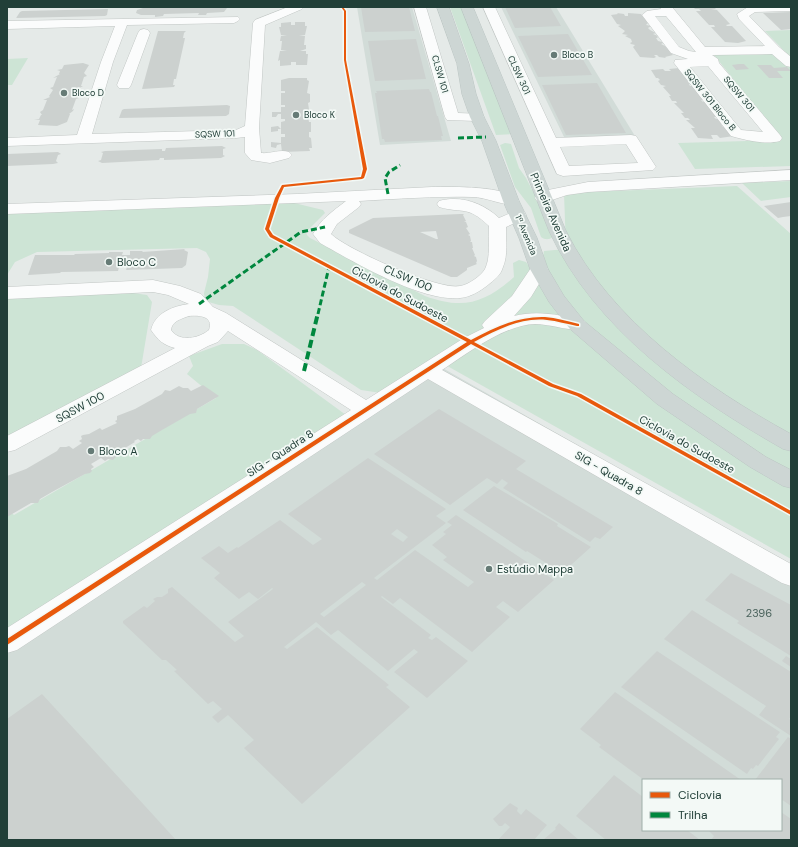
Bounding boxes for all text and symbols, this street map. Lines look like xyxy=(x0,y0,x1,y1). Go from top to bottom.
place label: Bloco B xyxy=(562,49,593,61)
marker: Bloco B xyxy=(549,50,559,60)
street label: CLSW 101 xyxy=(429,54,451,95)
street label: CLSW 301 xyxy=(505,54,533,96)
street label: SQSW 301 Bloco B xyxy=(681,67,739,133)
street label: SQSW 301 xyxy=(721,74,757,114)
place label: Bloco D xyxy=(72,87,104,99)
marker: Bloco D xyxy=(59,88,69,98)
place label: Bloco K xyxy=(304,109,336,121)
marker: Bloco K xyxy=(291,110,301,120)
street label: SQSW 101 xyxy=(195,127,235,141)
street label: Primeira Avenida xyxy=(527,170,575,254)
street label: 1ª Avenida xyxy=(512,213,540,257)
place label: Bloco C xyxy=(117,255,156,269)
marker: Bloco C xyxy=(104,257,114,267)
street label: CLSW 100 xyxy=(382,261,434,295)
street label: Ciclovia do Sudoeste xyxy=(349,263,451,325)
street label: SQSW 100 xyxy=(53,388,107,426)
street label: Ciclovia do Sudoeste xyxy=(637,412,737,476)
street label: SIG - Quadra 8 xyxy=(244,426,316,480)
place label: Bloco A xyxy=(99,444,138,458)
marker: Bloco A xyxy=(86,446,96,456)
street label: SIG - Quadra 8 xyxy=(572,448,646,498)
place label: Estúdio Mappa xyxy=(497,562,573,576)
marker: Estúdio Mappa xyxy=(484,564,494,574)
house number: 2396 xyxy=(746,606,772,620)
legend xyxy=(642,779,782,831)
text: Ciclovia xyxy=(678,787,722,803)
text: Trilha xyxy=(678,807,707,823)

